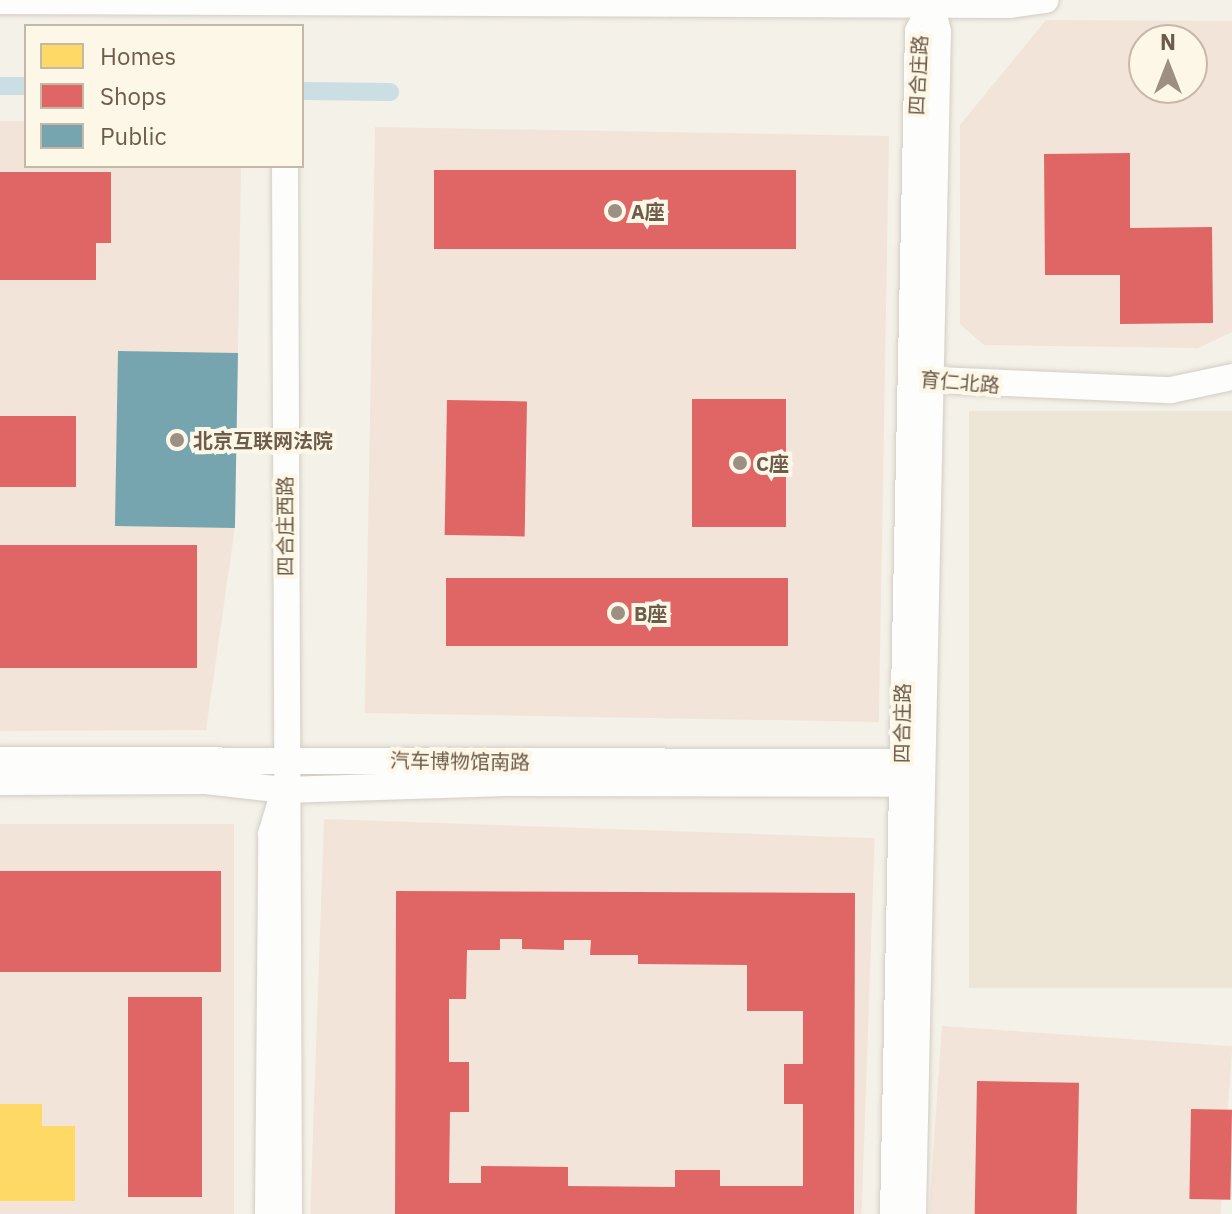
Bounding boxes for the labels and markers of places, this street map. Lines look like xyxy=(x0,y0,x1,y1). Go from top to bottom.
place label: A座 xyxy=(631,199,665,223)
marker: A座 xyxy=(606,202,624,220)
place label: 北京互联网法院 xyxy=(193,428,333,452)
marker: 北京互联网法院 xyxy=(168,431,186,449)
place label: C座 xyxy=(756,451,789,475)
marker: C座 xyxy=(731,454,749,472)
place label: B座 xyxy=(634,601,667,625)
marker: B座 xyxy=(609,604,627,622)

